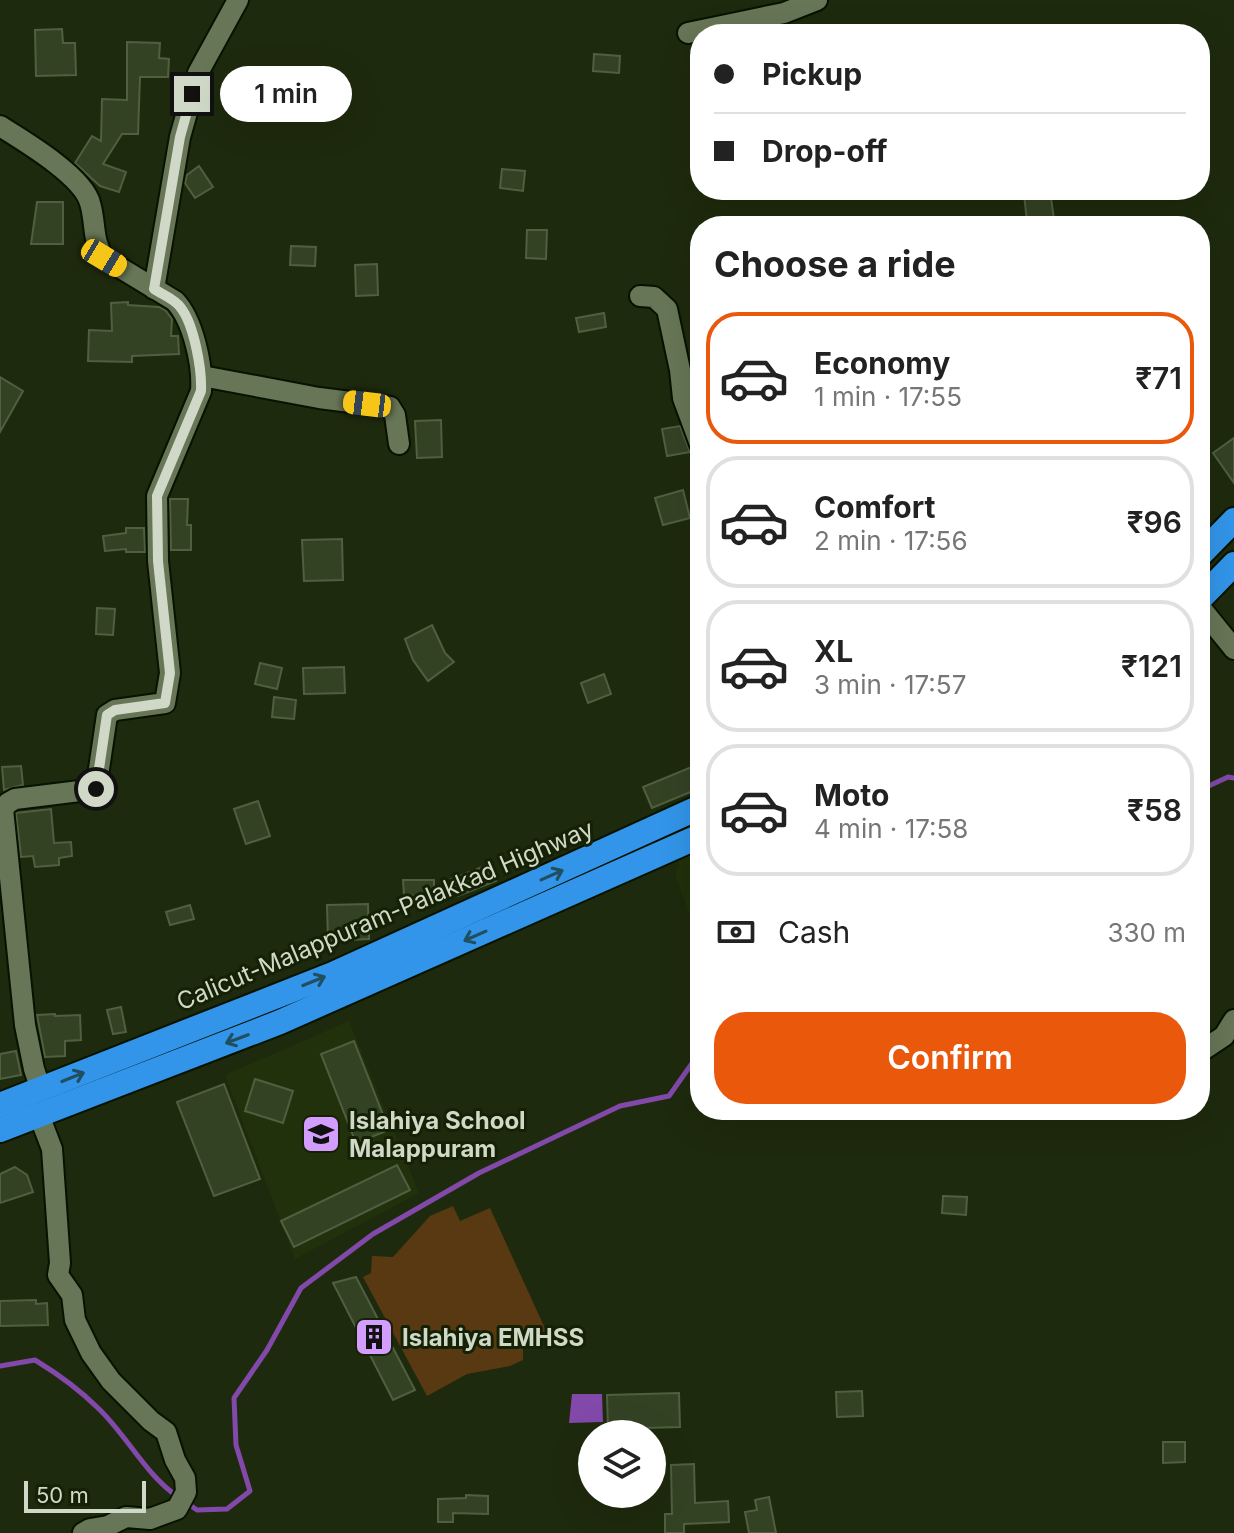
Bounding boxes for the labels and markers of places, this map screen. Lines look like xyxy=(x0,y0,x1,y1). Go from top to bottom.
place label: Islahiya School Malappuram xyxy=(349,1106,526,1163)
school or university icon: Islahiya School Malappuram xyxy=(300,1113,342,1155)
building icon: Islahiya EMHSS xyxy=(353,1316,395,1358)
place label: Islahiya EMHSS xyxy=(402,1323,584,1352)

